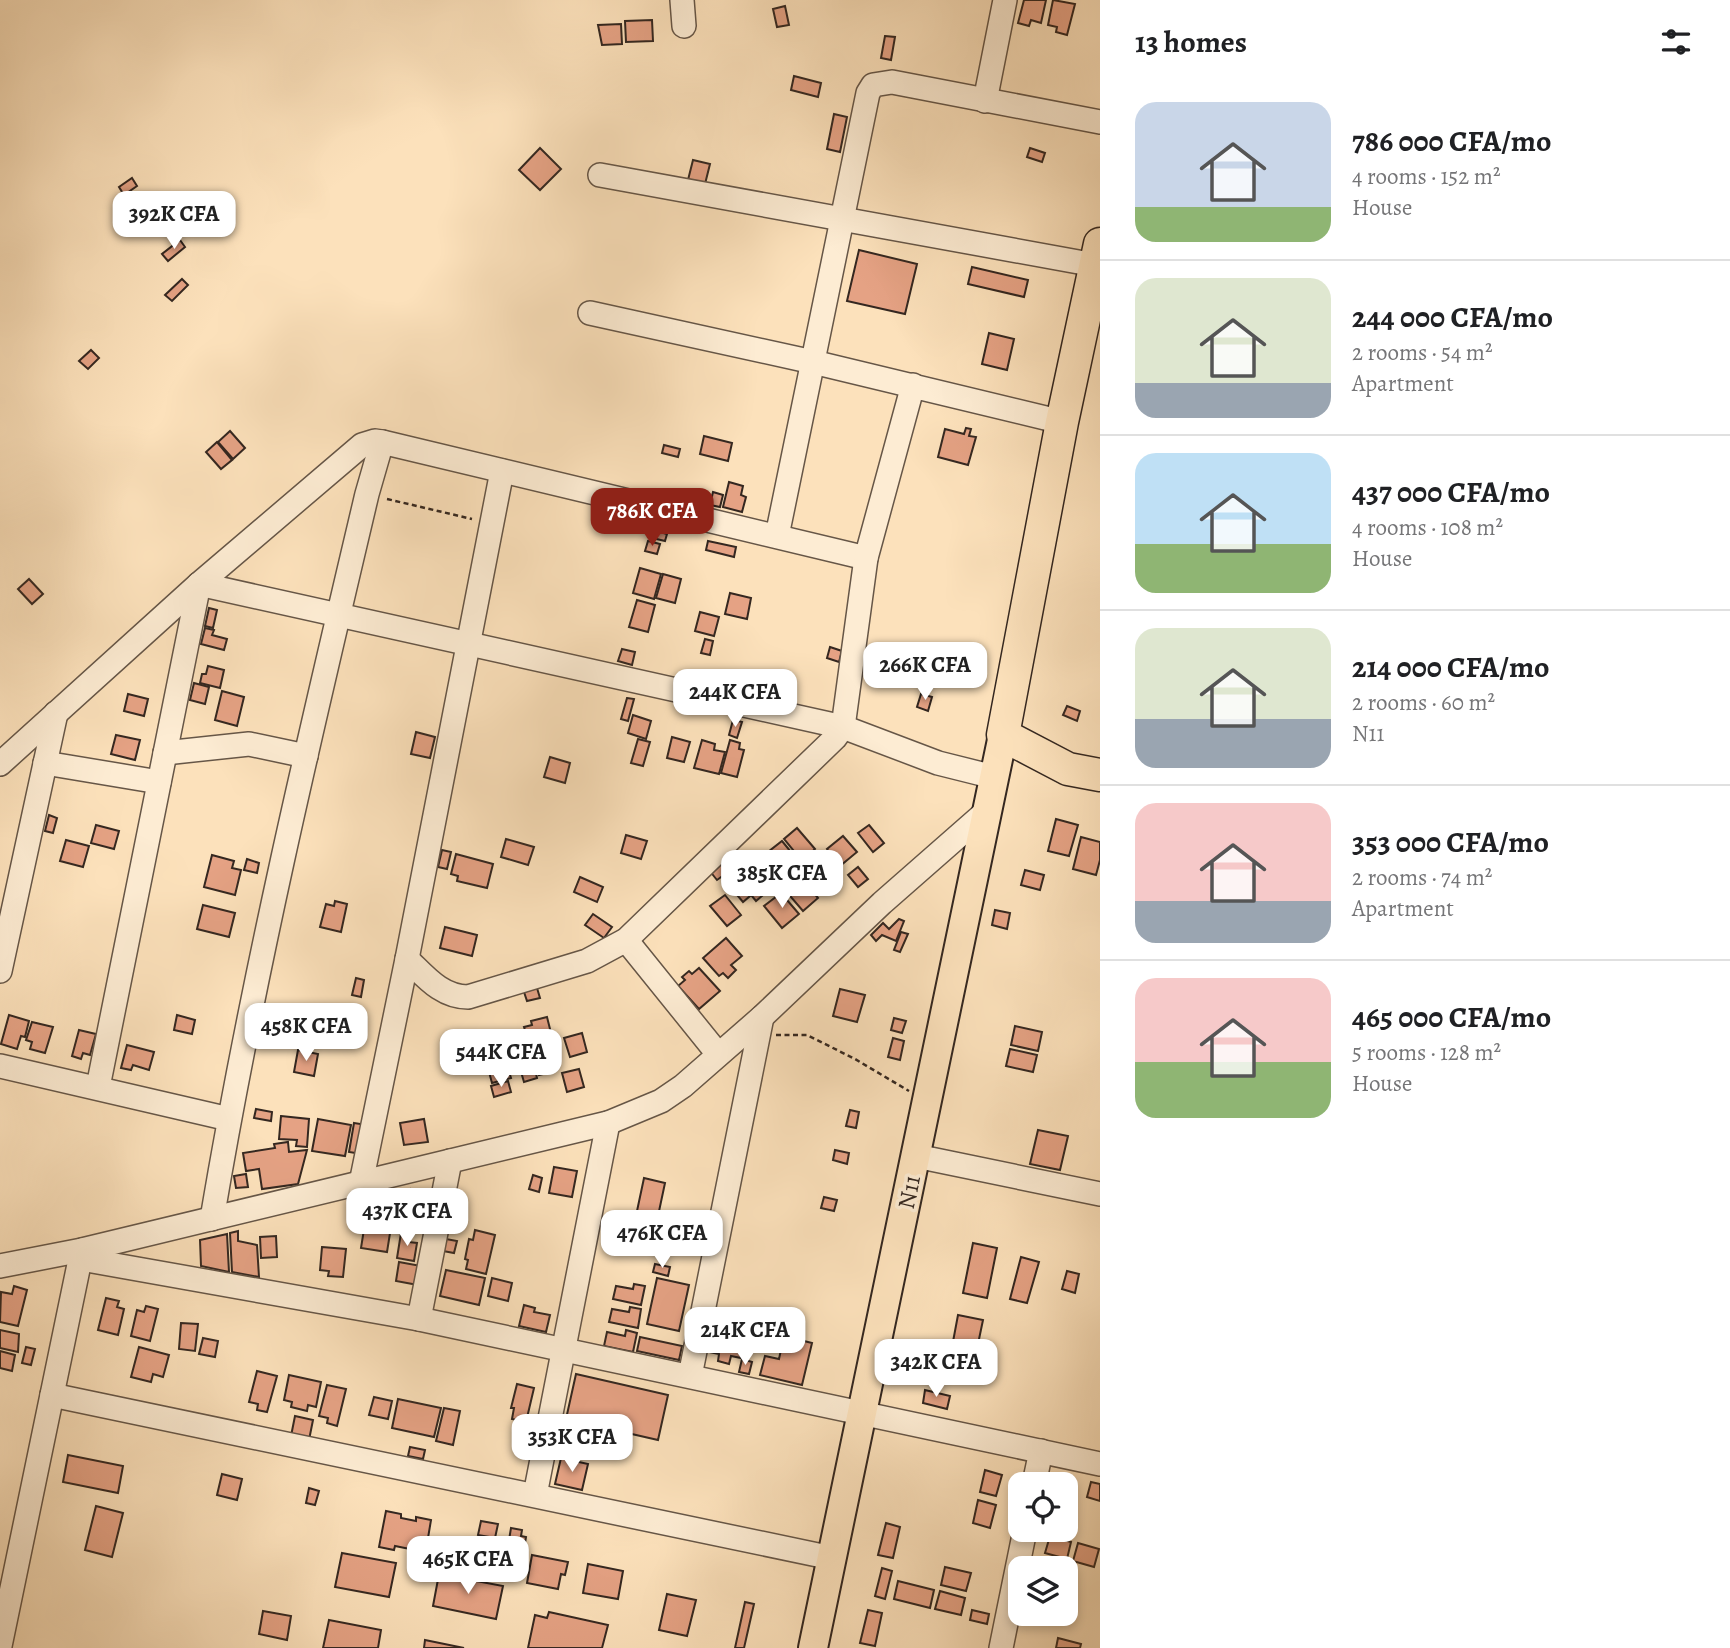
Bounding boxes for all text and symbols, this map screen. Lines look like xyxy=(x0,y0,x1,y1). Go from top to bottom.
text: 13 homes xyxy=(1135,22,1247,62)
icon: filters xyxy=(1657,23,1695,61)
text: 786 000 CFA/mo xyxy=(1352,121,1552,161)
icon: home xyxy=(1191,130,1275,214)
text: 4 rooms · 152 m² xyxy=(1352,161,1500,192)
pin: 392K CFA xyxy=(102,191,246,251)
text: House xyxy=(1352,192,1412,223)
text: 392K CFA xyxy=(129,198,219,229)
text: 244 000 CFA/mo xyxy=(1352,297,1553,337)
icon: home xyxy=(1191,306,1275,390)
text: 2 rooms · 54 m² xyxy=(1352,337,1493,368)
text: Apartment xyxy=(1352,368,1454,399)
text: 437 000 CFA/mo xyxy=(1352,472,1550,512)
icon: home xyxy=(1191,481,1275,565)
pin: 786K CFA xyxy=(580,489,724,548)
text: 786K CFA xyxy=(607,495,697,526)
text: 4 rooms · 108 m² xyxy=(1352,512,1503,543)
text: House xyxy=(1352,543,1412,574)
pin: 266K CFA xyxy=(853,642,997,702)
text: 214 000 CFA/mo xyxy=(1352,647,1550,687)
text: 266K CFA xyxy=(879,649,971,680)
icon: home xyxy=(1191,656,1275,740)
pin: 244K CFA xyxy=(663,670,807,729)
text: 244K CFA xyxy=(689,676,781,707)
text: 2 rooms · 60 m² xyxy=(1352,687,1495,718)
text: N11 xyxy=(1352,718,1384,749)
text: 353 000 CFA/mo xyxy=(1352,822,1549,862)
icon: home xyxy=(1191,831,1275,915)
pin: 385K CFA xyxy=(710,850,854,910)
text: 385K CFA xyxy=(737,857,827,888)
text: 2 rooms · 74 m² xyxy=(1352,862,1492,893)
text: Apartment xyxy=(1352,893,1454,924)
text: 465 000 CFA/mo xyxy=(1352,997,1551,1037)
pin: 458K CFA xyxy=(234,1004,378,1063)
icon: home xyxy=(1191,1006,1275,1090)
text: 458K CFA xyxy=(261,1010,351,1041)
pin: 544K CFA xyxy=(429,1030,573,1089)
text: 544K CFA xyxy=(456,1036,546,1067)
text: 5 rooms · 128 m² xyxy=(1352,1037,1501,1068)
text: House xyxy=(1352,1068,1412,1099)
street label: N11 xyxy=(890,1172,928,1212)
pin: 437K CFA xyxy=(335,1188,479,1248)
text: 437K CFA xyxy=(362,1195,452,1226)
pin: 476K CFA xyxy=(590,1210,734,1270)
text: 476K CFA xyxy=(617,1217,707,1248)
pin: 214K CFA xyxy=(673,1308,817,1367)
text: 214K CFA xyxy=(700,1314,790,1345)
pin: 342K CFA xyxy=(864,1340,1008,1399)
text: 342K CFA xyxy=(891,1346,981,1377)
pin: 353K CFA xyxy=(500,1414,644,1474)
text: 353K CFA xyxy=(528,1421,616,1452)
map controls xyxy=(1008,1472,1078,1626)
button: locate xyxy=(1008,1472,1078,1542)
pin: 465K CFA xyxy=(396,1536,540,1596)
text: 465K CFA xyxy=(423,1543,513,1574)
button: layers xyxy=(1008,1556,1078,1626)

